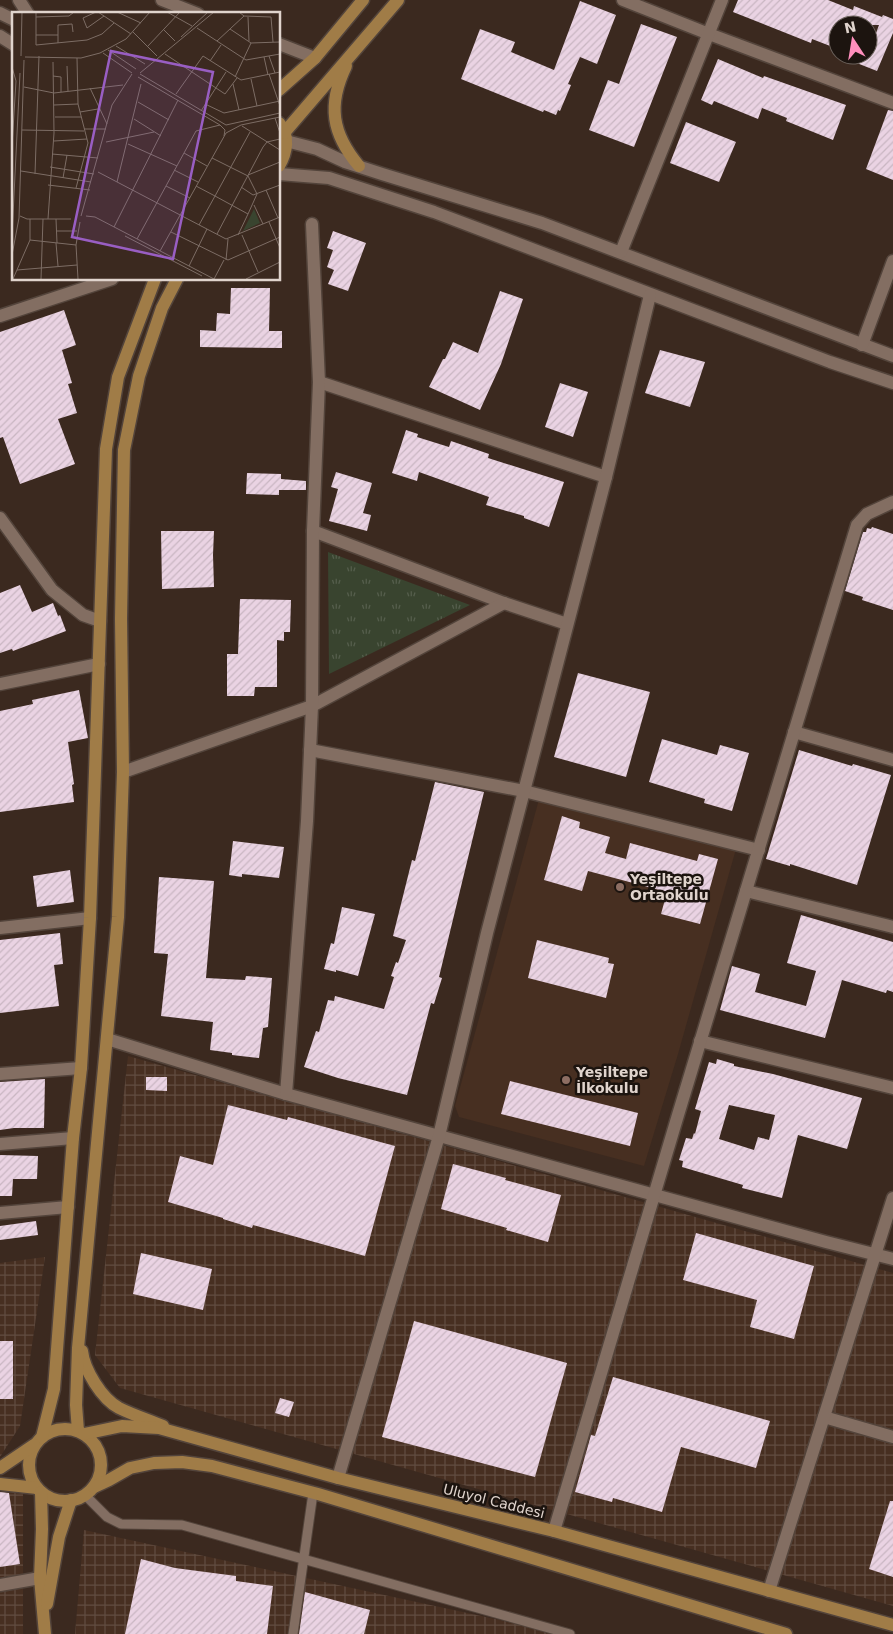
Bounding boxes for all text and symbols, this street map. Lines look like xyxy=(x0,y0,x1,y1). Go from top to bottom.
inset map xyxy=(12,12,280,280)
north arrow xyxy=(828,15,878,65)
text: N xyxy=(843,18,858,36)
place label: Yeşiltepe Ortaokulu xyxy=(629,871,709,903)
marker: Yeşiltepe Ortaokulu xyxy=(614,881,626,893)
place label: Yeşiltepe İlkokulu xyxy=(575,1064,648,1096)
marker: Yeşiltepe İlkokulu xyxy=(560,1074,572,1086)
street label: Uluyol Caddesi xyxy=(442,1481,546,1521)

